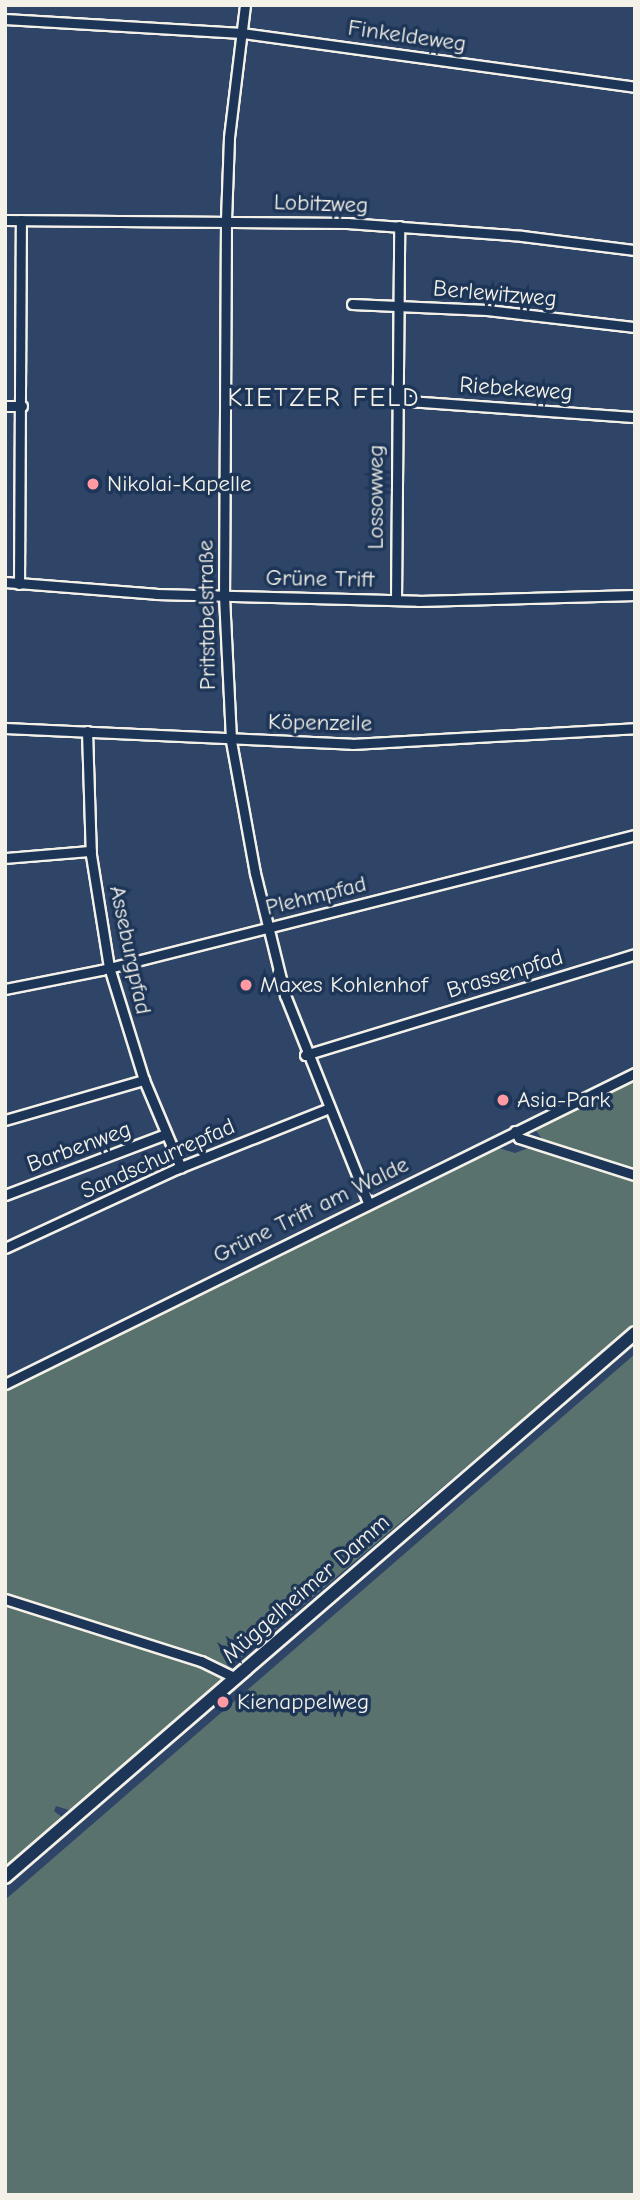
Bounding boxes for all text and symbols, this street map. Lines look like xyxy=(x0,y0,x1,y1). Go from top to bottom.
street label: Finkeldeweg xyxy=(346,14,468,58)
street label: Lobitzweg xyxy=(273,189,369,219)
street label: Berlewitzweg xyxy=(432,275,558,313)
street label: Riebekeweg xyxy=(458,371,574,407)
district label: KIETZER FELD xyxy=(229,383,419,415)
street label: Lossowweg xyxy=(362,445,390,549)
place label: Nikolai-Kapelle xyxy=(107,470,252,498)
marker: Nikolai-Kapelle xyxy=(85,476,101,492)
street label: Pritstabelstraße xyxy=(192,540,222,690)
street label: Grüne Trift xyxy=(265,564,375,594)
street label: Köpenzeile xyxy=(268,708,372,738)
street label: Plehmpfad xyxy=(263,870,369,922)
street label: Asseburgpfad xyxy=(103,883,157,1017)
street label: Brassenpfad xyxy=(443,943,567,1005)
place label: Maxes Kohlenhof xyxy=(260,971,428,999)
marker: Maxes Kohlenhof xyxy=(238,977,254,993)
place label: Asia-Park xyxy=(517,1086,610,1114)
marker: Asia-Park xyxy=(495,1092,511,1108)
street label: Sandschurrepfad xyxy=(77,1113,239,1205)
street label: Barbenweg xyxy=(23,1115,135,1179)
street label: Grüne Trift am Walde xyxy=(209,1151,413,1269)
street label: Müggelheimer Damm xyxy=(217,1509,395,1669)
place label: Kienappelweg xyxy=(237,1688,369,1716)
marker: Kienappelweg xyxy=(215,1694,231,1710)

